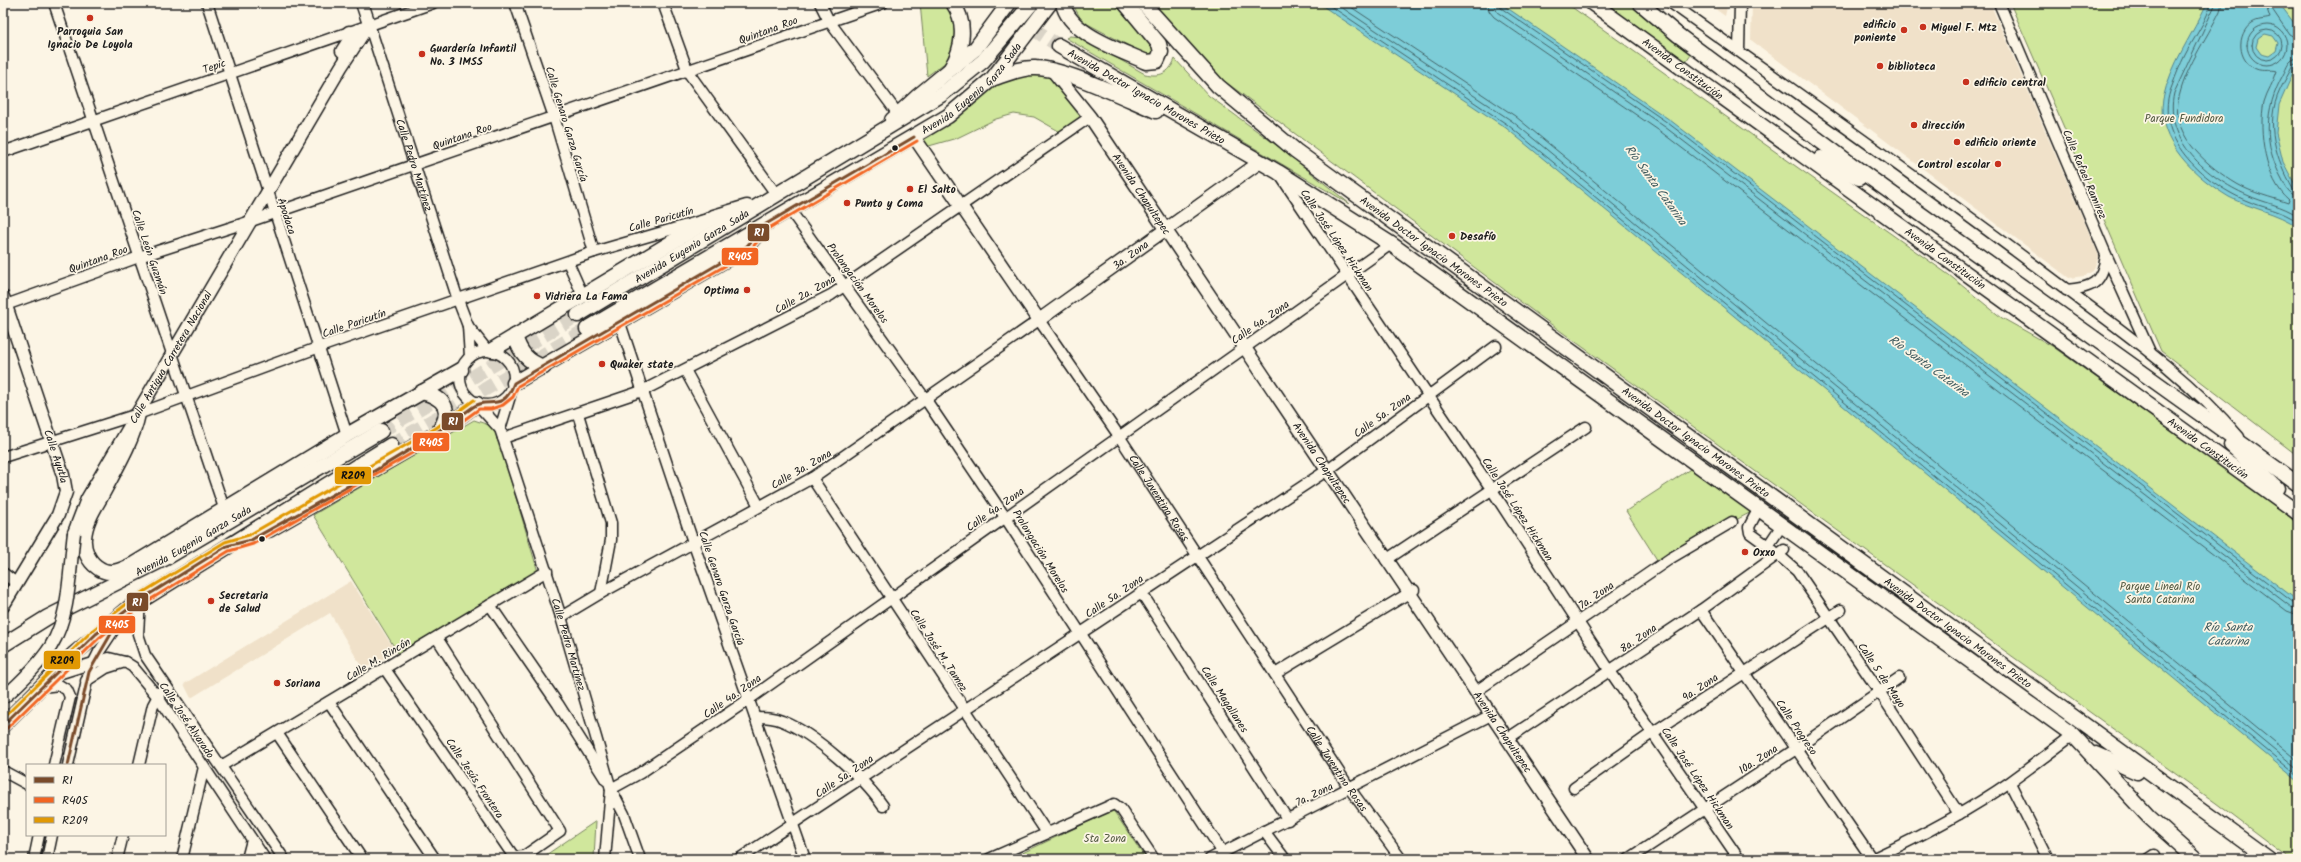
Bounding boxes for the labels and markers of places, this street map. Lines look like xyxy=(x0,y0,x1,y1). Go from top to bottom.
marker: Parroquia San Ignacio De Loyola xyxy=(85,13,95,23)
place label: edificio poniente xyxy=(1853,16,1897,47)
place label: Miguel F. Mtz xyxy=(1931,19,1997,37)
marker: Miguel F. Mtz xyxy=(1918,22,1928,32)
place label: Parroquia San Ignacio De Loyola xyxy=(47,23,133,54)
marker: edificio poniente xyxy=(1899,25,1909,35)
place label: Guardería Infantil No. 3 IMSS xyxy=(430,40,516,71)
marker: Guardería Infantil No. 3 IMSS xyxy=(417,49,427,59)
place label: biblioteca xyxy=(1888,58,1936,76)
marker: biblioteca xyxy=(1875,61,1885,71)
place label: edificio central xyxy=(1974,74,2046,92)
marker: edificio central xyxy=(1961,77,1971,87)
place label: dirección xyxy=(1922,117,1965,135)
marker: dirección xyxy=(1909,120,1919,130)
place label: edificio oriente xyxy=(1965,134,2037,152)
marker: edificio oriente xyxy=(1952,137,1962,147)
unlabelled marker xyxy=(890,143,900,153)
place label: Control escolar xyxy=(1918,156,1991,174)
marker: Control escolar xyxy=(1993,159,2003,169)
place label: El Salto xyxy=(918,181,956,199)
marker: El Salto xyxy=(905,184,915,194)
place label: Punto y Coma xyxy=(855,195,923,213)
marker: Punto y Coma xyxy=(842,198,852,208)
place label: Desafío xyxy=(1460,228,1496,246)
marker: Desafío xyxy=(1447,231,1457,241)
place label: Optima xyxy=(704,282,739,300)
marker: Optima xyxy=(742,285,752,295)
place label: Vidriera La Fama xyxy=(545,288,628,306)
marker: Vidriera La Fama xyxy=(532,291,542,301)
place label: Quaker state xyxy=(610,356,674,374)
marker: Quaker state xyxy=(597,359,607,369)
unlabelled marker xyxy=(257,534,267,544)
place label: Oxxo xyxy=(1753,544,1775,562)
marker: Oxxo xyxy=(1740,547,1750,557)
place label: Secretaria de Salud xyxy=(219,587,269,618)
marker: Secretaria de Salud xyxy=(206,596,216,606)
place label: Soriana xyxy=(285,675,321,693)
marker: Soriana xyxy=(272,678,282,688)

